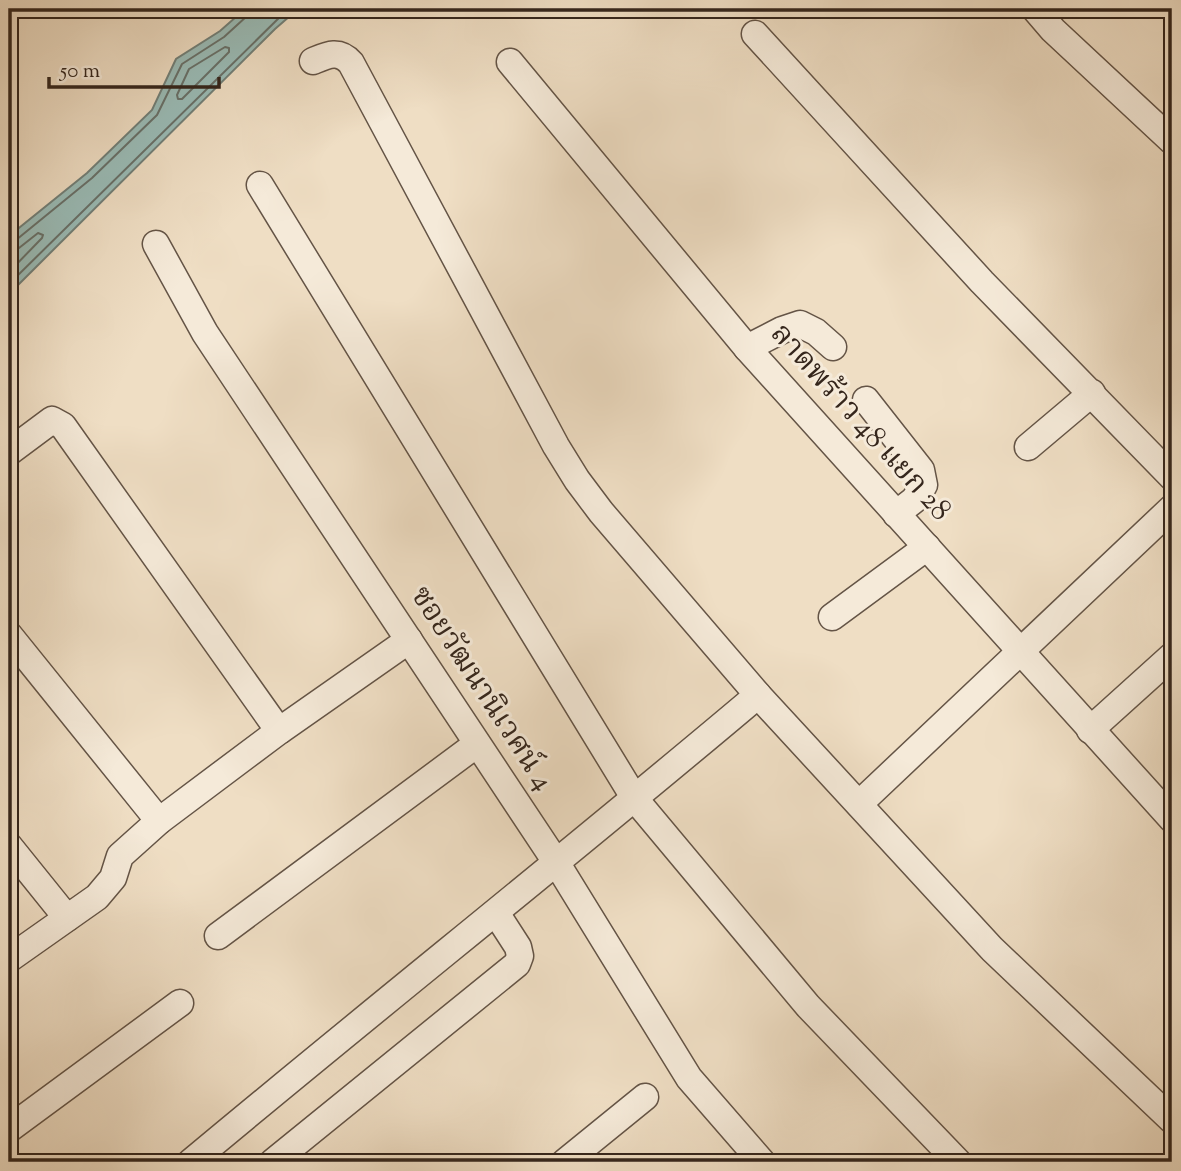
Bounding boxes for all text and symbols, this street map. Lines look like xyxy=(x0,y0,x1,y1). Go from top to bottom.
scale bar xyxy=(49,46,219,90)
text: 50 m xyxy=(59,57,100,87)
street label: ลาดพร้าว 48 แยก 28 xyxy=(759,315,961,531)
street label: ซอยวัฒนานิเวศน์ 4 xyxy=(399,578,563,800)

